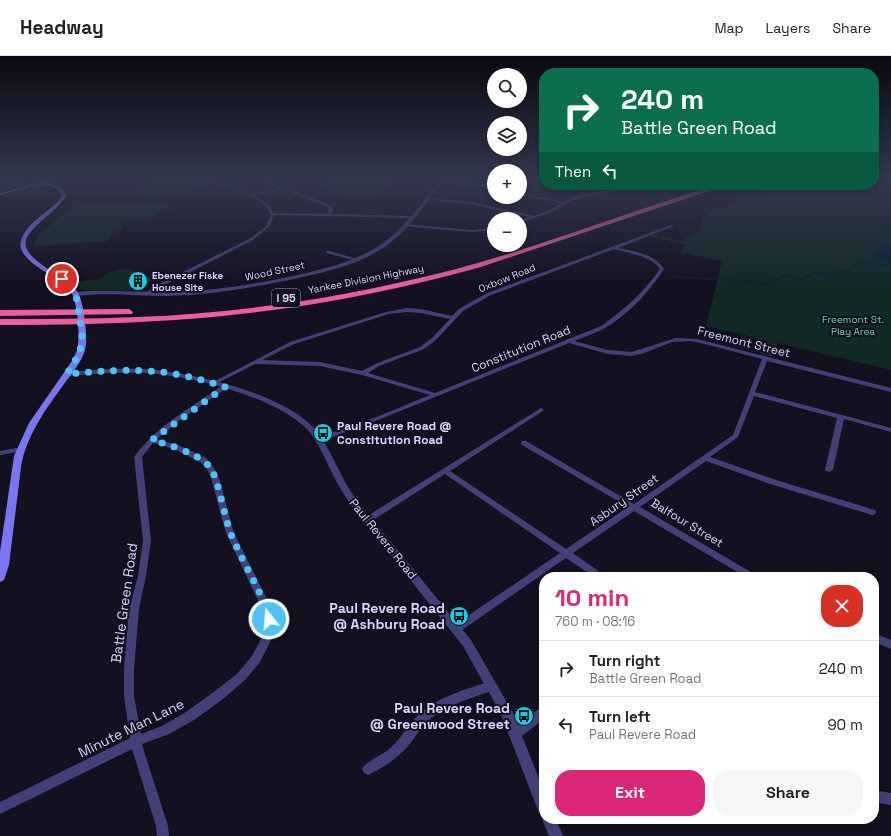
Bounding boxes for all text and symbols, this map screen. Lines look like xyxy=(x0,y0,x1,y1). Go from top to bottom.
text: Headway xyxy=(20,15,104,40)
text: Map xyxy=(714,19,744,37)
text: Layers xyxy=(766,19,810,37)
text: Share xyxy=(832,19,871,37)
map controls xyxy=(487,68,527,252)
button: search xyxy=(487,68,527,108)
text: 240 m xyxy=(621,81,704,117)
icon: right xyxy=(555,84,607,136)
button: layers xyxy=(487,116,527,156)
text: Battle Green Road xyxy=(621,116,777,139)
icon: left xyxy=(599,160,621,182)
text: Then xyxy=(555,162,591,181)
button: + xyxy=(487,164,527,204)
button: − xyxy=(487,212,527,252)
street label: Wood Street xyxy=(244,258,306,284)
street label: Yankee Division Highway xyxy=(307,261,425,297)
street label: Oxbow Road xyxy=(477,261,537,295)
pin xyxy=(45,262,79,296)
icon: arrive xyxy=(51,268,73,290)
place label: Ebenezer Fiske House Site xyxy=(152,269,223,294)
building icon: Ebenezer Fiske House Site xyxy=(127,270,149,292)
road number: I 95 xyxy=(272,289,300,307)
park label: Freemont St. Play Area xyxy=(822,313,884,338)
street label: Constitution Road xyxy=(469,322,573,376)
street label: Freemont Street xyxy=(696,323,792,361)
place label: Paul Revere Road @ Constitution Road xyxy=(337,418,451,448)
bus stop icon: Paul Revere Road @ Constitution Road xyxy=(312,422,334,444)
street label: Asbury Street xyxy=(586,470,662,530)
street label: Balfour Street xyxy=(648,495,726,551)
street label: Paul Revere Road xyxy=(346,496,420,582)
street label: Battle Green Road xyxy=(107,542,141,664)
text: 10 min xyxy=(555,582,629,613)
button: close xyxy=(821,585,863,627)
position arrow xyxy=(248,598,290,640)
place label: Paul Revere Road @ Ashbury Road xyxy=(329,599,445,633)
bus stop icon: Paul Revere Road @ Ashbury Road xyxy=(448,605,470,627)
text: 760 m · 08:16 xyxy=(555,613,635,630)
text: Turn right xyxy=(589,651,660,670)
icon: right xyxy=(555,658,577,680)
text: 240 m xyxy=(819,659,863,678)
text: Battle Green Road xyxy=(589,670,701,687)
street label: Minute Man Lane xyxy=(75,695,187,761)
place label: Paul Revere Road @ Greenwood Street xyxy=(370,699,510,733)
bus stop icon: Paul Revere Road @ Greenwood Street xyxy=(513,705,535,727)
text: Turn left xyxy=(589,707,651,726)
icon: left xyxy=(555,714,577,736)
text: 90 m xyxy=(827,715,863,734)
text: Paul Revere Road xyxy=(589,726,696,743)
button: Exit xyxy=(555,770,705,816)
button: Share xyxy=(713,770,863,816)

